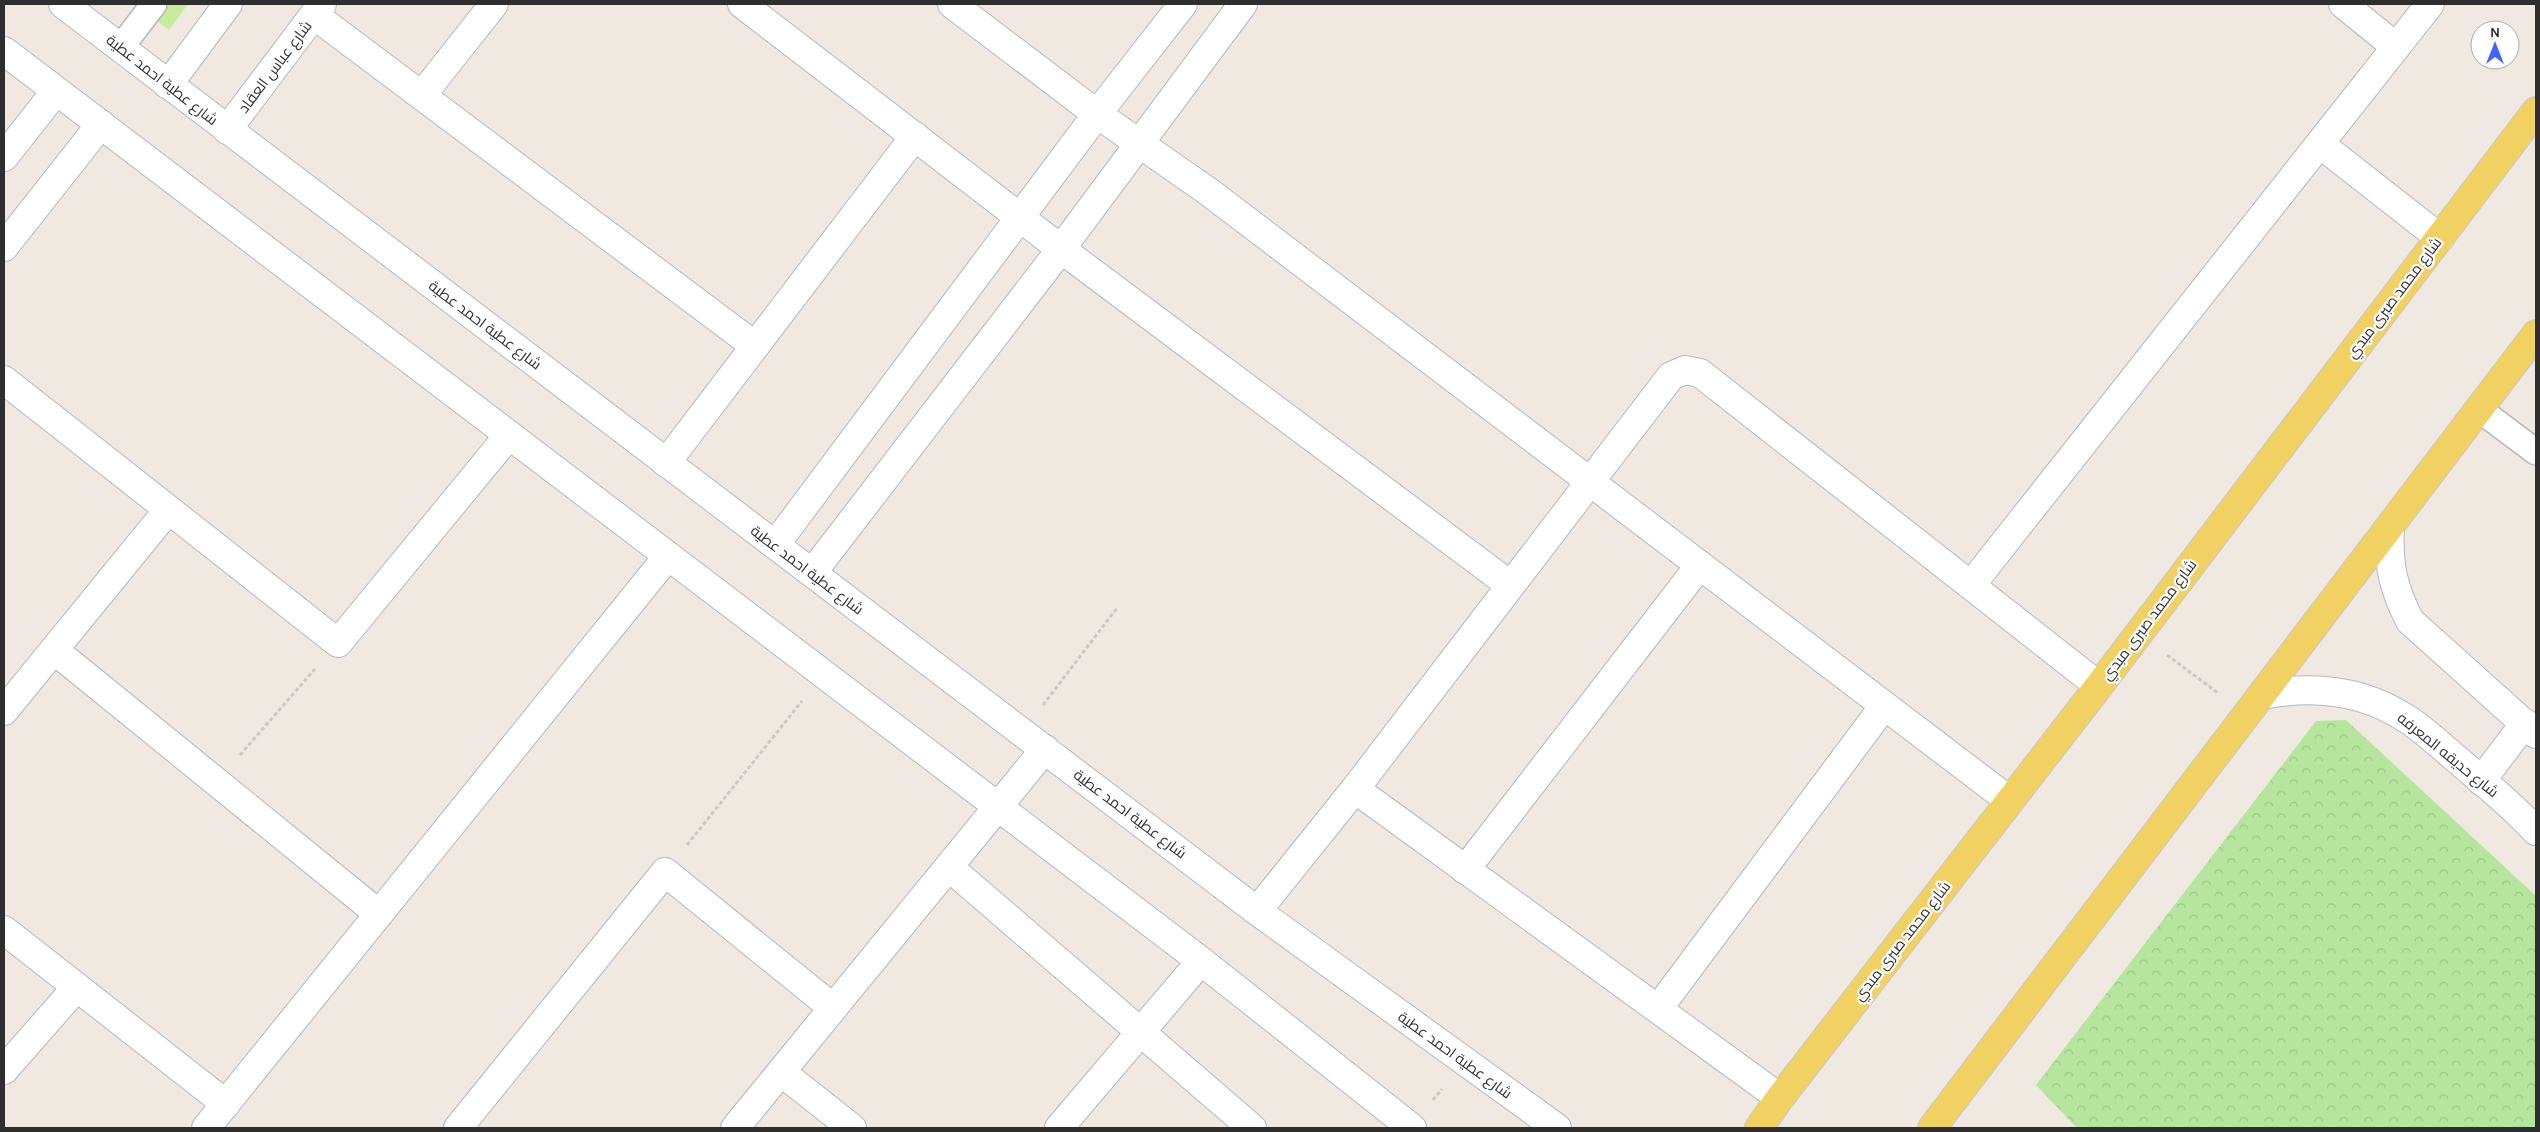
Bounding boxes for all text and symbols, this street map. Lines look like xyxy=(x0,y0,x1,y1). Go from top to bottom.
street label: شارع عباس العقاد xyxy=(234,17,317,118)
north arrow xyxy=(2470,20,2520,70)
text: N xyxy=(2490,24,2500,41)
street label: شارع عطية احمد عطية xyxy=(101,31,221,131)
street label: شارع محمد صبرى مبدي xyxy=(2343,234,2448,364)
street label: شارع عطية احمد عطية xyxy=(424,277,545,375)
street label: شارع عطية احمد عطية xyxy=(746,522,867,620)
street label: شارع محمد صبرى مبدي xyxy=(2098,556,2203,686)
street label: شارع حديقه المعرفه xyxy=(2393,709,2502,803)
street label: شارع عطية احمد عطية xyxy=(1069,766,1190,864)
street label: شارع محمد صبرى مبدي xyxy=(1850,878,1957,1006)
street label: شارع عطية احمد عطية xyxy=(1393,1008,1516,1104)

